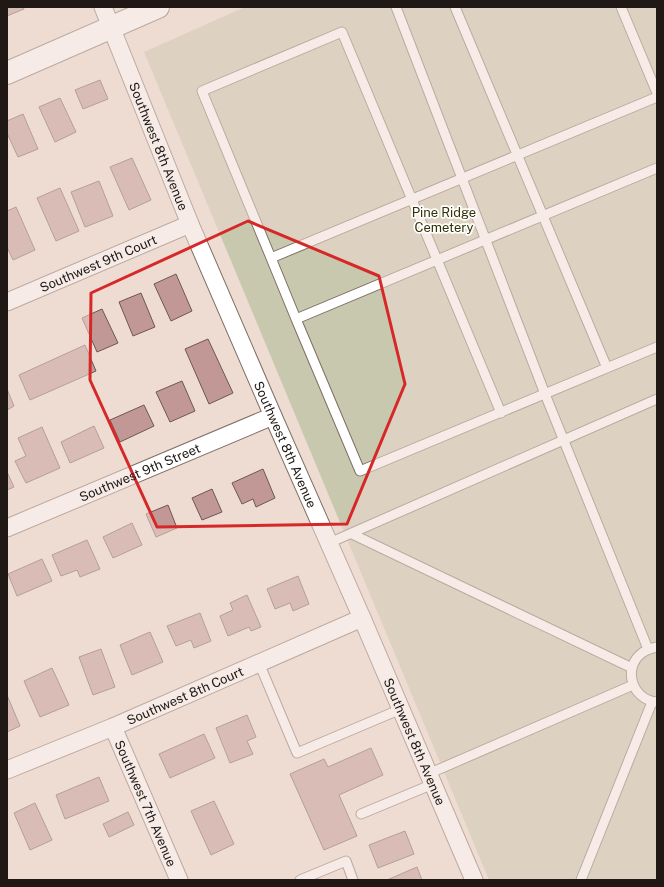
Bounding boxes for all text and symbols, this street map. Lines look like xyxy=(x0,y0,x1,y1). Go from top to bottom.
street label: Southwest 8th Avenue xyxy=(126,80,191,213)
park label: Pine Ridge Cemetery xyxy=(412,205,476,235)
street label: Southwest 9th Court xyxy=(37,232,159,295)
street label: Southwest 8th Avenue xyxy=(251,379,320,510)
street label: Southwest 9th Street xyxy=(77,440,202,504)
street label: Southwest 8th Court xyxy=(124,663,246,728)
street label: Southwest 8th Avenue xyxy=(381,676,449,807)
street label: Southwest 7th Avenue xyxy=(112,738,180,869)

